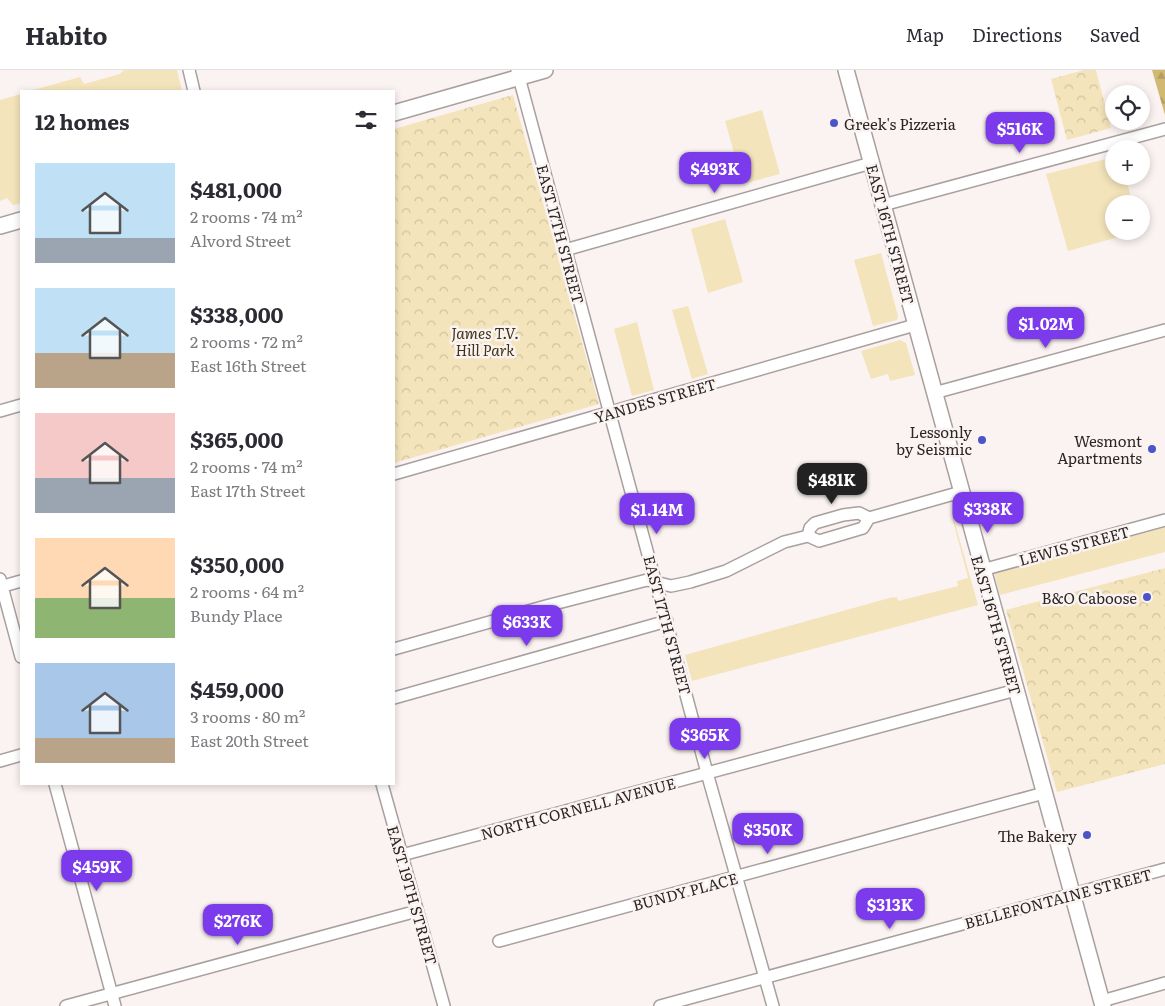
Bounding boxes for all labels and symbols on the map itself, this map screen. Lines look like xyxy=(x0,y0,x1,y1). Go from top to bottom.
place label: Greek's Pizzeria xyxy=(844,112,957,135)
pin: $516K xyxy=(985,112,1055,154)
marker: Greek's Pizzeria xyxy=(828,117,840,129)
pin: $493K xyxy=(680,152,750,194)
street label: EAST 16TH STREET xyxy=(861,161,921,307)
street label: EAST 17TH STREET xyxy=(531,162,591,306)
pin: $1.02M xyxy=(1005,306,1087,349)
park label: James T.V. Hill Park xyxy=(451,321,519,361)
street label: YANDES STREET xyxy=(591,372,719,428)
place label: Lessonly by Seismic xyxy=(896,420,973,460)
place label: Wesmont Apartments xyxy=(1057,429,1142,469)
marker: Lessonly by Seismic xyxy=(976,434,988,446)
marker: Wesmont Apartments xyxy=(1146,443,1158,455)
pin: $481K xyxy=(797,462,867,505)
pin: $1.14M xyxy=(616,492,698,535)
pin: $338K xyxy=(953,492,1023,534)
street label: LEWIS STREET xyxy=(1016,519,1132,571)
street label: EAST 16TH STREET xyxy=(966,552,1028,698)
street label: EAST 17TH STREET xyxy=(638,553,698,697)
place label: B&O Caboose xyxy=(1042,586,1137,609)
marker: B&O Caboose xyxy=(1141,591,1153,603)
pin: $633K xyxy=(492,604,562,647)
pin: $365K xyxy=(670,718,740,760)
street label: NORTH CORNELL AVENUE xyxy=(478,771,678,845)
pin: $350K xyxy=(733,812,803,855)
street label: EAST 19TH STREET xyxy=(382,822,444,968)
place label: The Bakery xyxy=(997,824,1077,847)
marker: The Bakery xyxy=(1081,829,1093,841)
pin: $459K xyxy=(62,850,132,892)
street label: BELLEFONTAINE STREET xyxy=(962,862,1154,934)
street label: BUNDY PLACE xyxy=(630,866,740,916)
pin: $313K xyxy=(855,888,925,930)
pin: $276K xyxy=(203,904,273,946)

